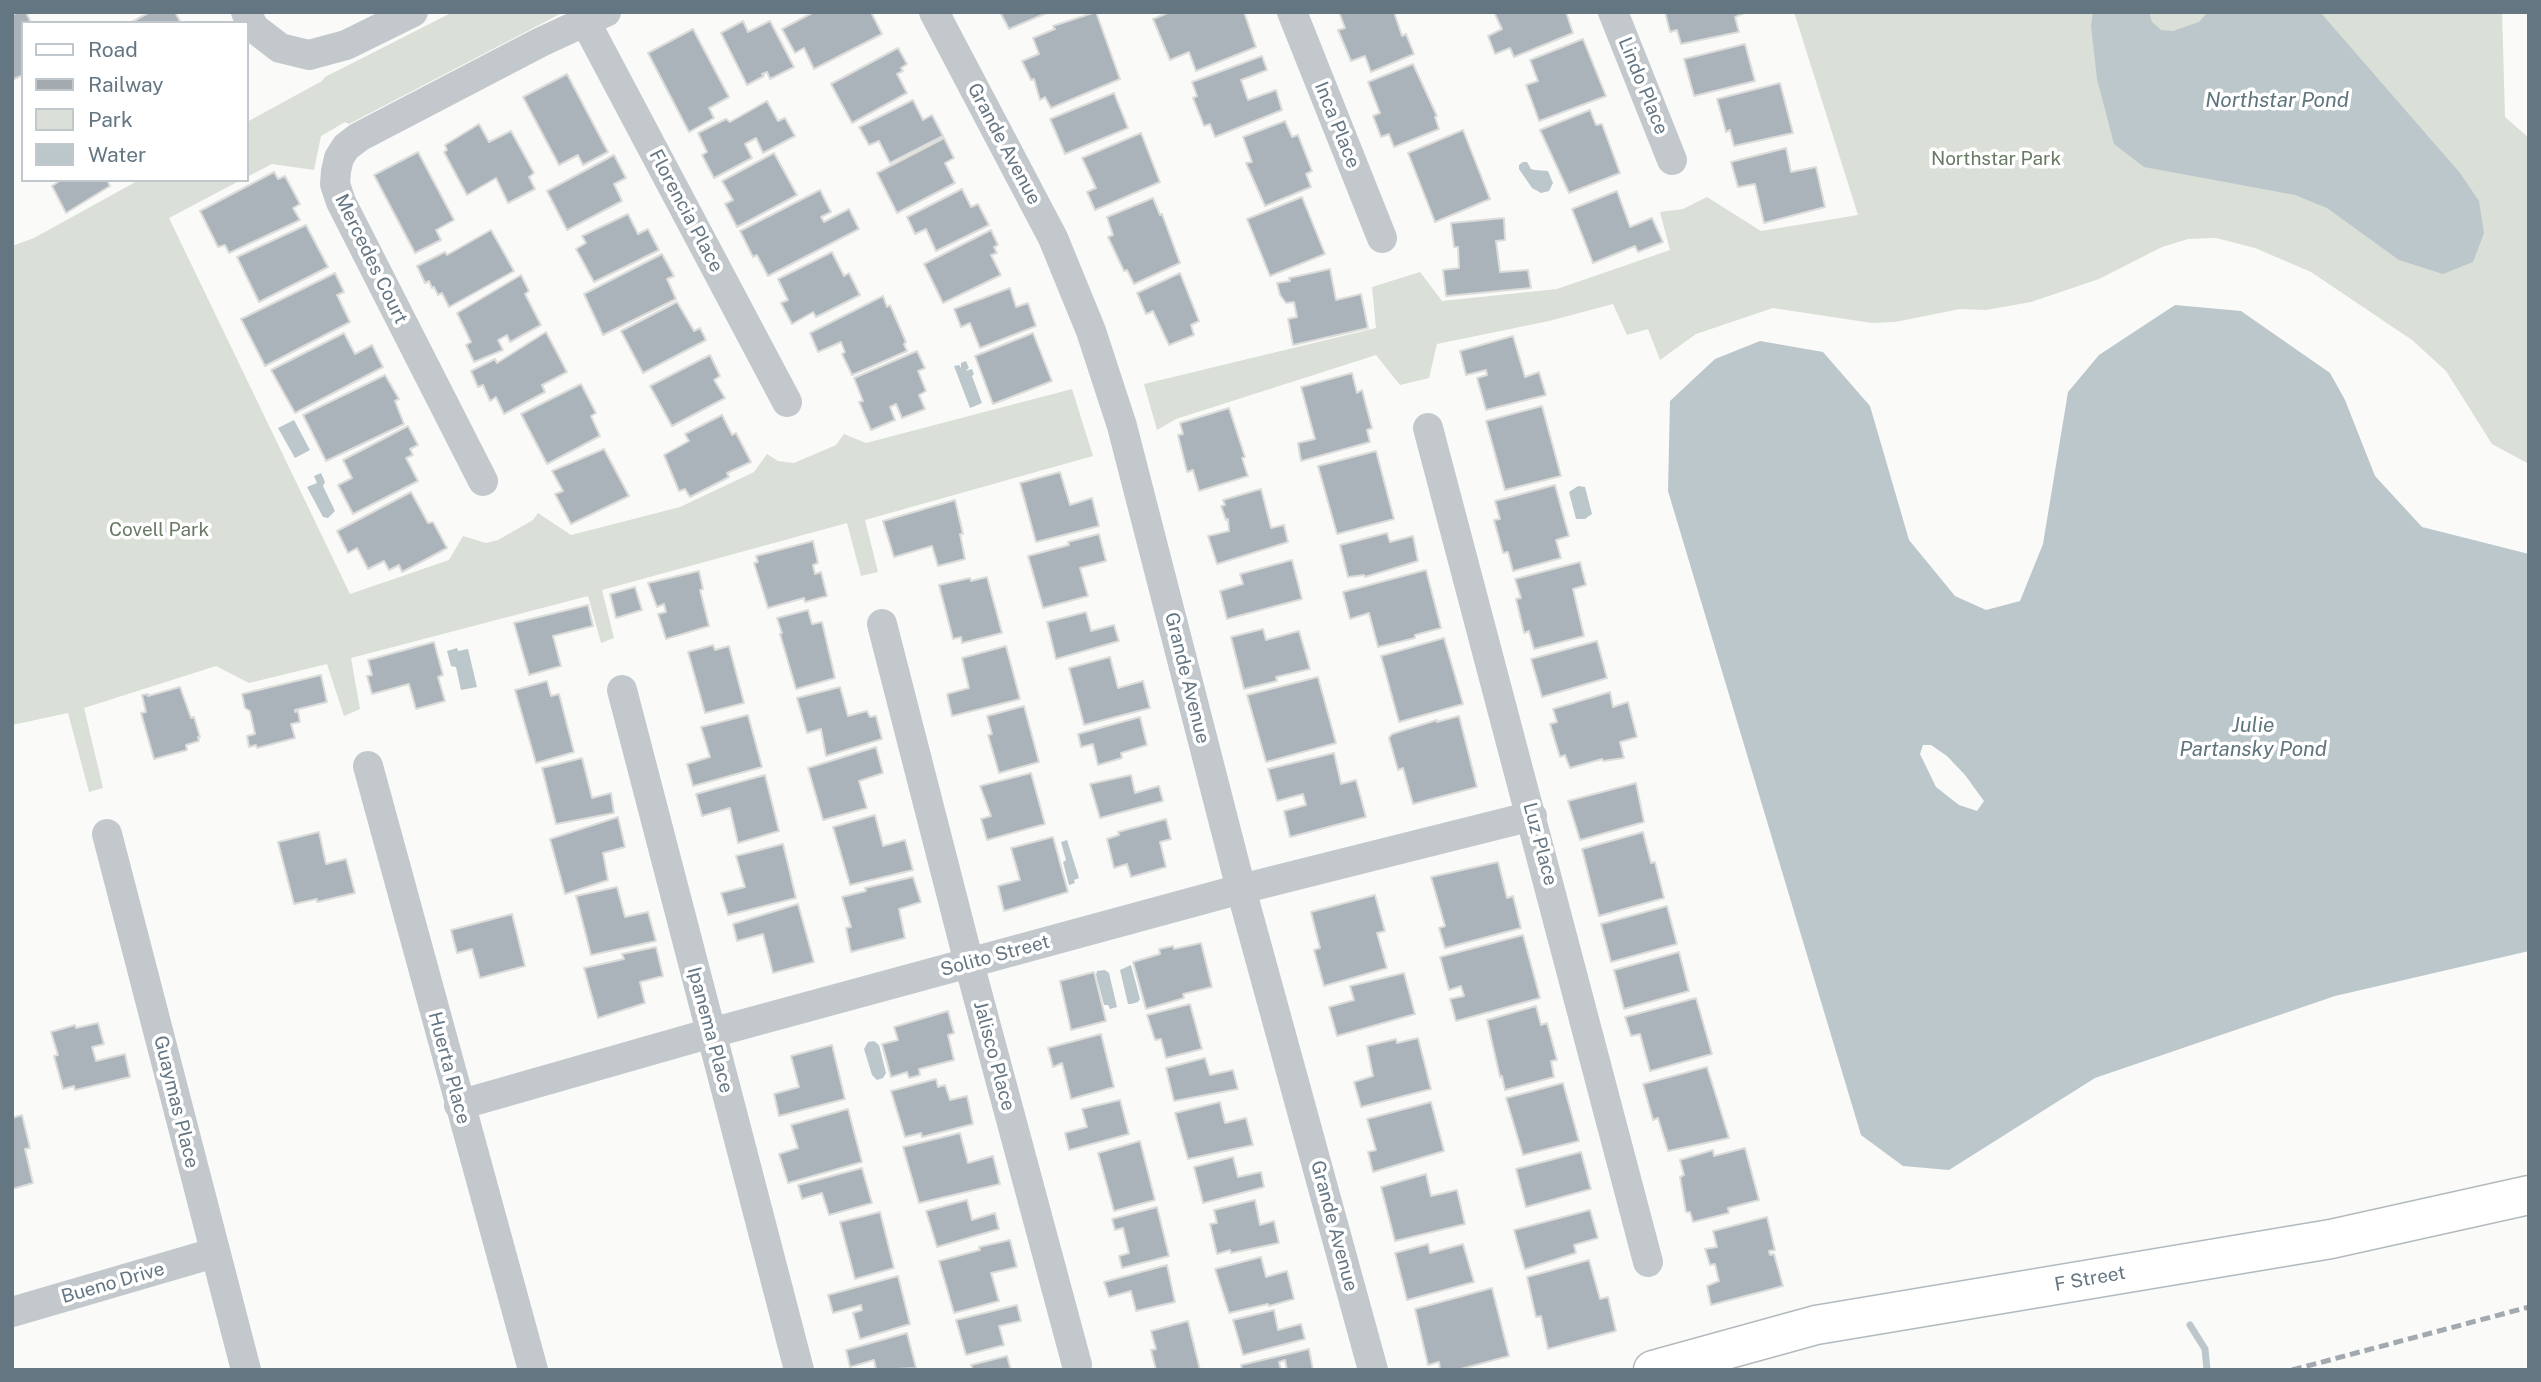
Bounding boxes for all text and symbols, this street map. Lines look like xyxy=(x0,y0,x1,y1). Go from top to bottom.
legend xyxy=(21,21,248,182)
street label: Lindo Place xyxy=(1613,34,1673,138)
text: Road xyxy=(88,37,138,62)
text: Railway xyxy=(88,72,164,97)
street label: Grande Avenue xyxy=(962,79,1046,209)
street label: Inca Place xyxy=(1309,79,1365,171)
water label: Northstar Pond xyxy=(2205,88,2349,114)
text: Park xyxy=(88,107,133,132)
text: Water xyxy=(88,142,146,167)
street label: Florencia Place xyxy=(644,146,728,276)
park label: Northstar Park xyxy=(1931,148,2061,170)
street label: Mercedes Court xyxy=(330,190,412,328)
park label: Covell Park xyxy=(109,519,209,541)
street label: Grande Avenue xyxy=(1160,610,1214,746)
water label: Julie Partansky Pond xyxy=(2179,713,2327,763)
street label: Luz Place xyxy=(1518,800,1562,888)
street label: Solito Street xyxy=(938,931,1052,981)
street label: Ipanema Place xyxy=(682,964,738,1096)
street label: Jalisco Place xyxy=(968,999,1020,1113)
street label: Huerta Place xyxy=(423,1009,475,1127)
street label: Guaymas Place xyxy=(149,1033,203,1171)
street label: Grande Avenue xyxy=(1306,1158,1362,1294)
street label: Bueno Drive xyxy=(59,1257,167,1309)
street label: F Street xyxy=(2053,1262,2127,1296)

